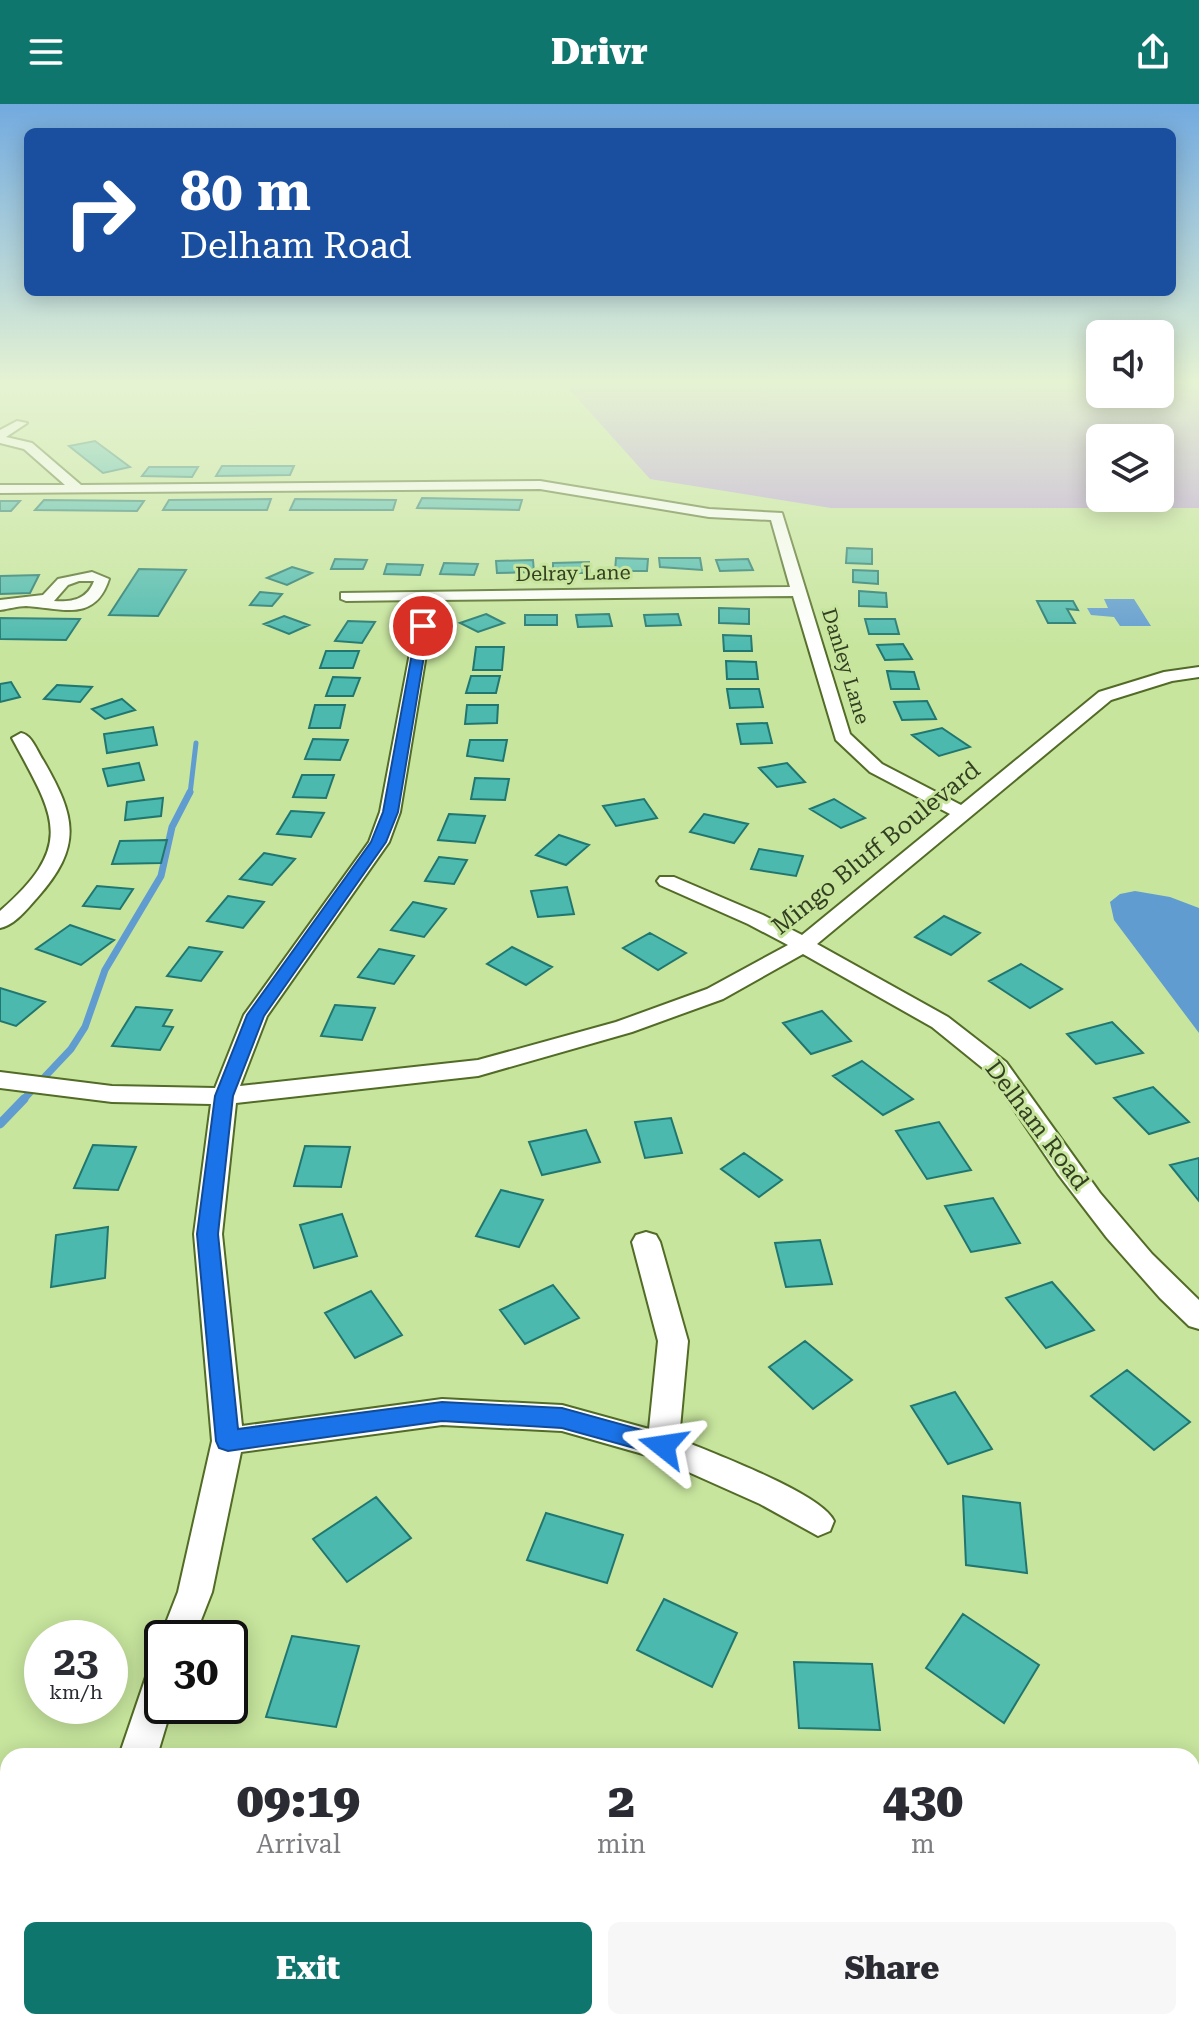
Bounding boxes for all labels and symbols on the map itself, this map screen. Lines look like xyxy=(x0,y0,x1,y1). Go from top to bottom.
street label: Delray Lane xyxy=(515,560,631,586)
pin xyxy=(389,592,457,660)
street label: Danley Lane xyxy=(817,605,875,727)
street label: Mingo Bluff Boulevard xyxy=(766,755,986,941)
street label: Delham Road xyxy=(979,1055,1095,1195)
position arrow xyxy=(621,1404,705,1488)
speed limit sign: 30 xyxy=(144,1620,248,1724)

